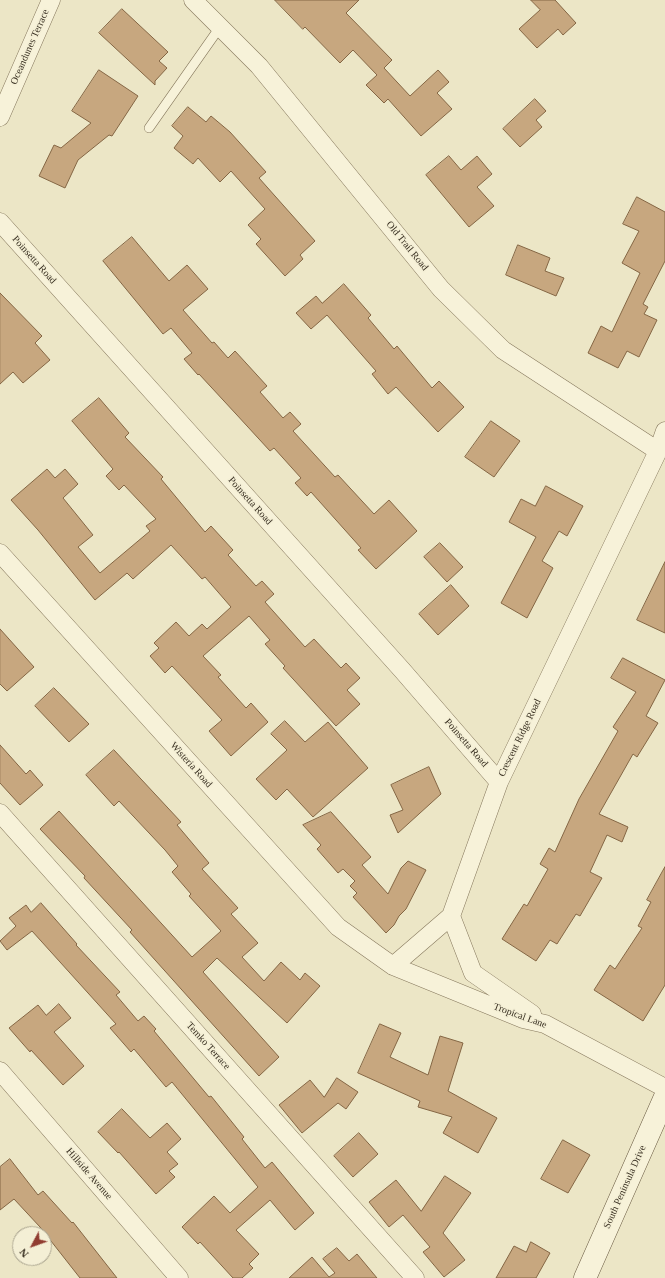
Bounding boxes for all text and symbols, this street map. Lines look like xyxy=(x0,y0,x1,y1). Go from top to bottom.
street label: Oceandunes Terrace xyxy=(8,7,52,87)
street label: Old Trail Road xyxy=(383,219,431,273)
street label: Poinsetta Road xyxy=(9,234,59,286)
street label: Poinsetta Road xyxy=(225,475,275,527)
street label: Crescent Ridge Road xyxy=(496,697,544,779)
street label: Poinsetta Road xyxy=(442,716,490,770)
street label: Wisteria Road xyxy=(167,740,215,790)
street label: Tropical Lane xyxy=(492,1001,548,1031)
street label: Temko Terrace xyxy=(183,1020,233,1072)
street label: South Peninsula Drive xyxy=(601,1143,649,1231)
street label: Hillside Avenue xyxy=(63,1146,115,1202)
north arrow xyxy=(12,1226,52,1266)
text: N xyxy=(17,1246,31,1260)

